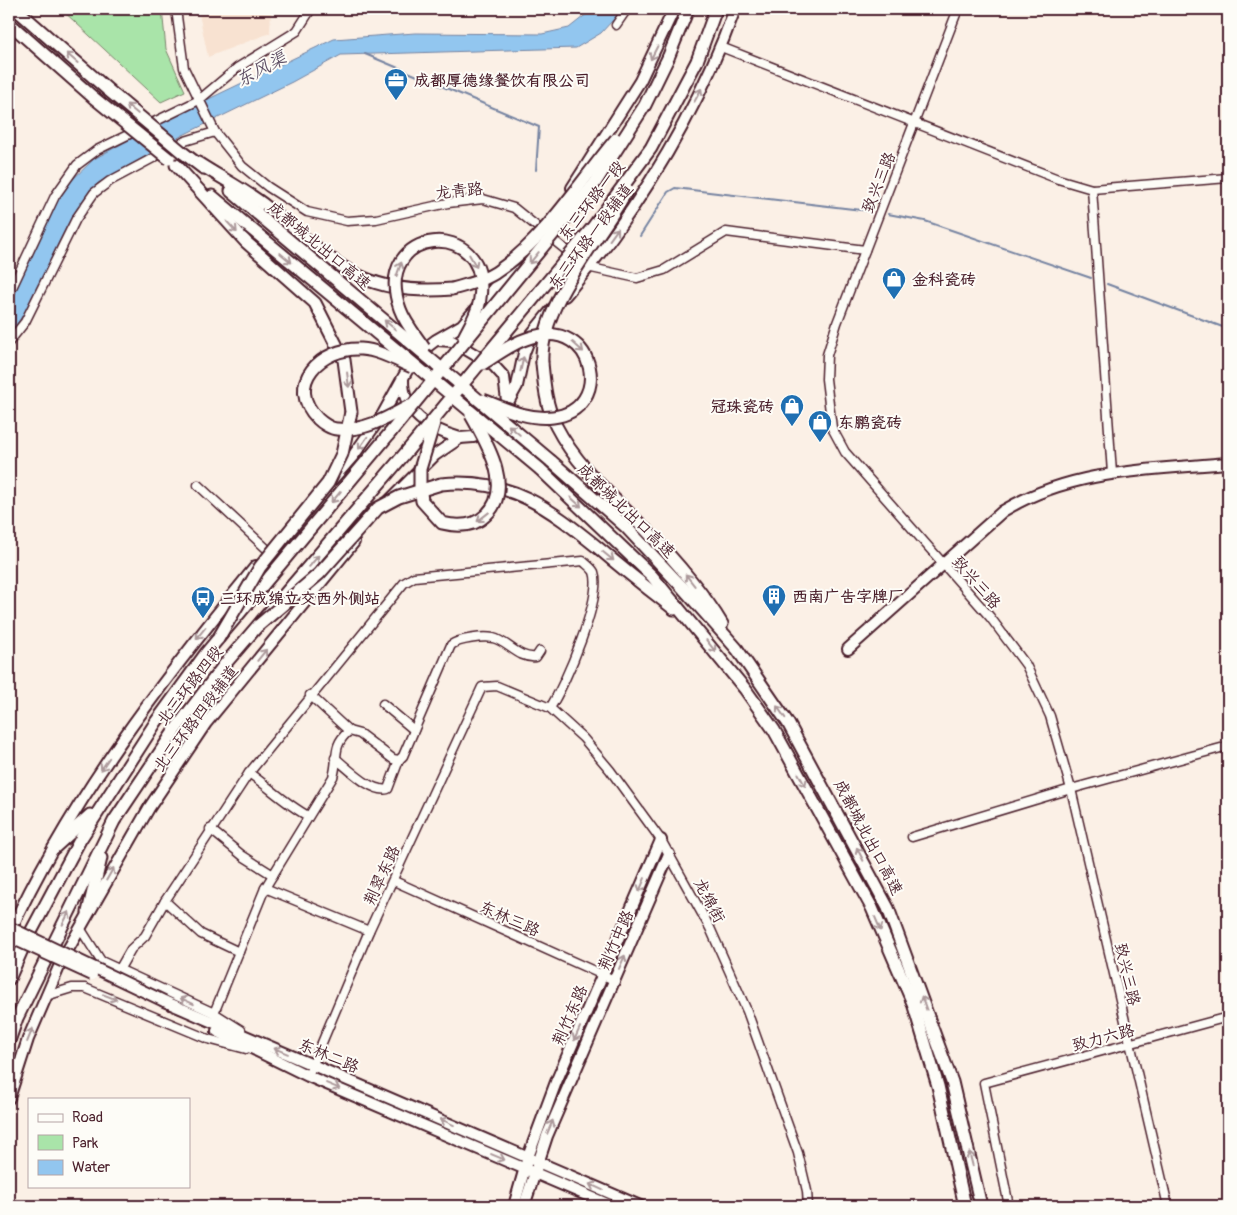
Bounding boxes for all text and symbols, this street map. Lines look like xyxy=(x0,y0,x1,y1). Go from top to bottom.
water label: 东风渠 xyxy=(232,46,292,92)
one-way arrow xyxy=(649,46,659,61)
one-way arrow xyxy=(65,52,78,63)
office icon: 成都厚德缘餐饮有限公司 xyxy=(383,67,409,101)
place label: 成都厚德缘餐饮有限公司 xyxy=(414,71,590,91)
one-way arrow xyxy=(693,87,703,102)
one-way arrow xyxy=(125,104,138,115)
street label: 致兴三路 xyxy=(858,149,900,216)
street label: 东三环路一段 xyxy=(554,157,629,245)
street label: 龙青路 xyxy=(434,179,484,203)
street label: 东三环路一段辅道 xyxy=(544,179,637,294)
street label: 成都城北出口高速 xyxy=(264,197,375,295)
one-way arrow xyxy=(227,220,238,233)
one-way arrow xyxy=(609,228,620,241)
one-way arrow xyxy=(529,251,540,264)
one-way arrow xyxy=(280,252,293,263)
one-way arrow xyxy=(468,253,478,267)
one-way arrow xyxy=(395,262,404,277)
shop icon: 金科瓷砖 xyxy=(881,266,907,300)
place label: 金科瓷砖 xyxy=(912,270,976,290)
one-way arrow xyxy=(383,319,396,331)
one-way arrow xyxy=(572,341,585,353)
one-way arrow xyxy=(517,357,527,373)
one-way arrow xyxy=(343,372,353,388)
shop icon: 冠珠瓷砖 xyxy=(779,393,805,427)
place label: 冠珠瓷砖 xyxy=(710,397,774,417)
shop icon: 东鹏瓷砖 xyxy=(807,409,833,443)
place label: 东鹏瓷砖 xyxy=(838,413,902,433)
one-way arrow xyxy=(508,424,521,435)
one-way arrow xyxy=(358,435,368,449)
street label: 成都城北出口高速 xyxy=(573,459,679,562)
one-way arrow xyxy=(330,491,341,504)
one-way arrow xyxy=(570,496,582,508)
one-way arrow xyxy=(477,511,490,522)
one-way arrow xyxy=(601,551,614,562)
street label: 致兴三路 xyxy=(948,552,1005,613)
one-way arrow xyxy=(308,554,320,567)
one-way arrow xyxy=(685,573,695,587)
building icon: 西南广告字牌厂 xyxy=(761,583,787,617)
bus stop icon: 三环成绵立交西外侧站 xyxy=(190,585,216,619)
place label: 西南广告字牌厂 xyxy=(792,587,904,607)
place label: 三环成绵立交西外侧站 xyxy=(220,589,380,609)
one-way arrow xyxy=(196,627,207,640)
one-way arrow xyxy=(705,639,716,652)
street label: 北三环路四段 xyxy=(152,642,227,730)
one-way arrow xyxy=(257,648,268,661)
street label: 北三环路四段辅道 xyxy=(149,661,242,776)
one-way arrow xyxy=(776,705,786,719)
one-way arrow xyxy=(99,757,110,771)
one-way arrow xyxy=(797,773,807,788)
street label: 成都城北出口高速 xyxy=(829,776,907,899)
street label: 荆翠东路 xyxy=(359,842,404,909)
one-way arrow xyxy=(855,847,864,862)
one-way arrow xyxy=(106,868,116,882)
street label: 龙绵街 xyxy=(689,875,729,926)
one-way arrow xyxy=(636,877,646,892)
street label: 东林三路 xyxy=(476,897,543,941)
street label: 荆竹中路 xyxy=(594,907,638,974)
one-way arrow xyxy=(62,911,71,926)
one-way arrow xyxy=(874,916,884,931)
street label: 致兴三路 xyxy=(1110,941,1144,1008)
one-way arrow xyxy=(618,955,628,970)
street label: 荆竹东路 xyxy=(548,982,592,1049)
one-way arrow xyxy=(102,992,117,1002)
one-way arrow xyxy=(180,995,195,1005)
one-way arrow xyxy=(919,996,928,1011)
street label: 致力六路 xyxy=(1070,1020,1137,1056)
one-way arrow xyxy=(572,1026,581,1041)
one-way arrow xyxy=(26,1028,35,1043)
street label: 东林二路 xyxy=(295,1034,362,1078)
one-way arrow xyxy=(274,1045,289,1055)
one-way arrow xyxy=(325,1082,340,1092)
legend xyxy=(28,1098,190,1188)
text: Road xyxy=(72,1108,103,1127)
one-way arrow xyxy=(440,1116,455,1126)
one-way arrow xyxy=(546,1120,556,1135)
text: Park xyxy=(72,1134,99,1153)
one-way arrow xyxy=(966,1151,975,1167)
one-way arrow xyxy=(490,1152,505,1162)
text: Water xyxy=(72,1158,111,1177)
one-way arrow xyxy=(589,1181,604,1191)

